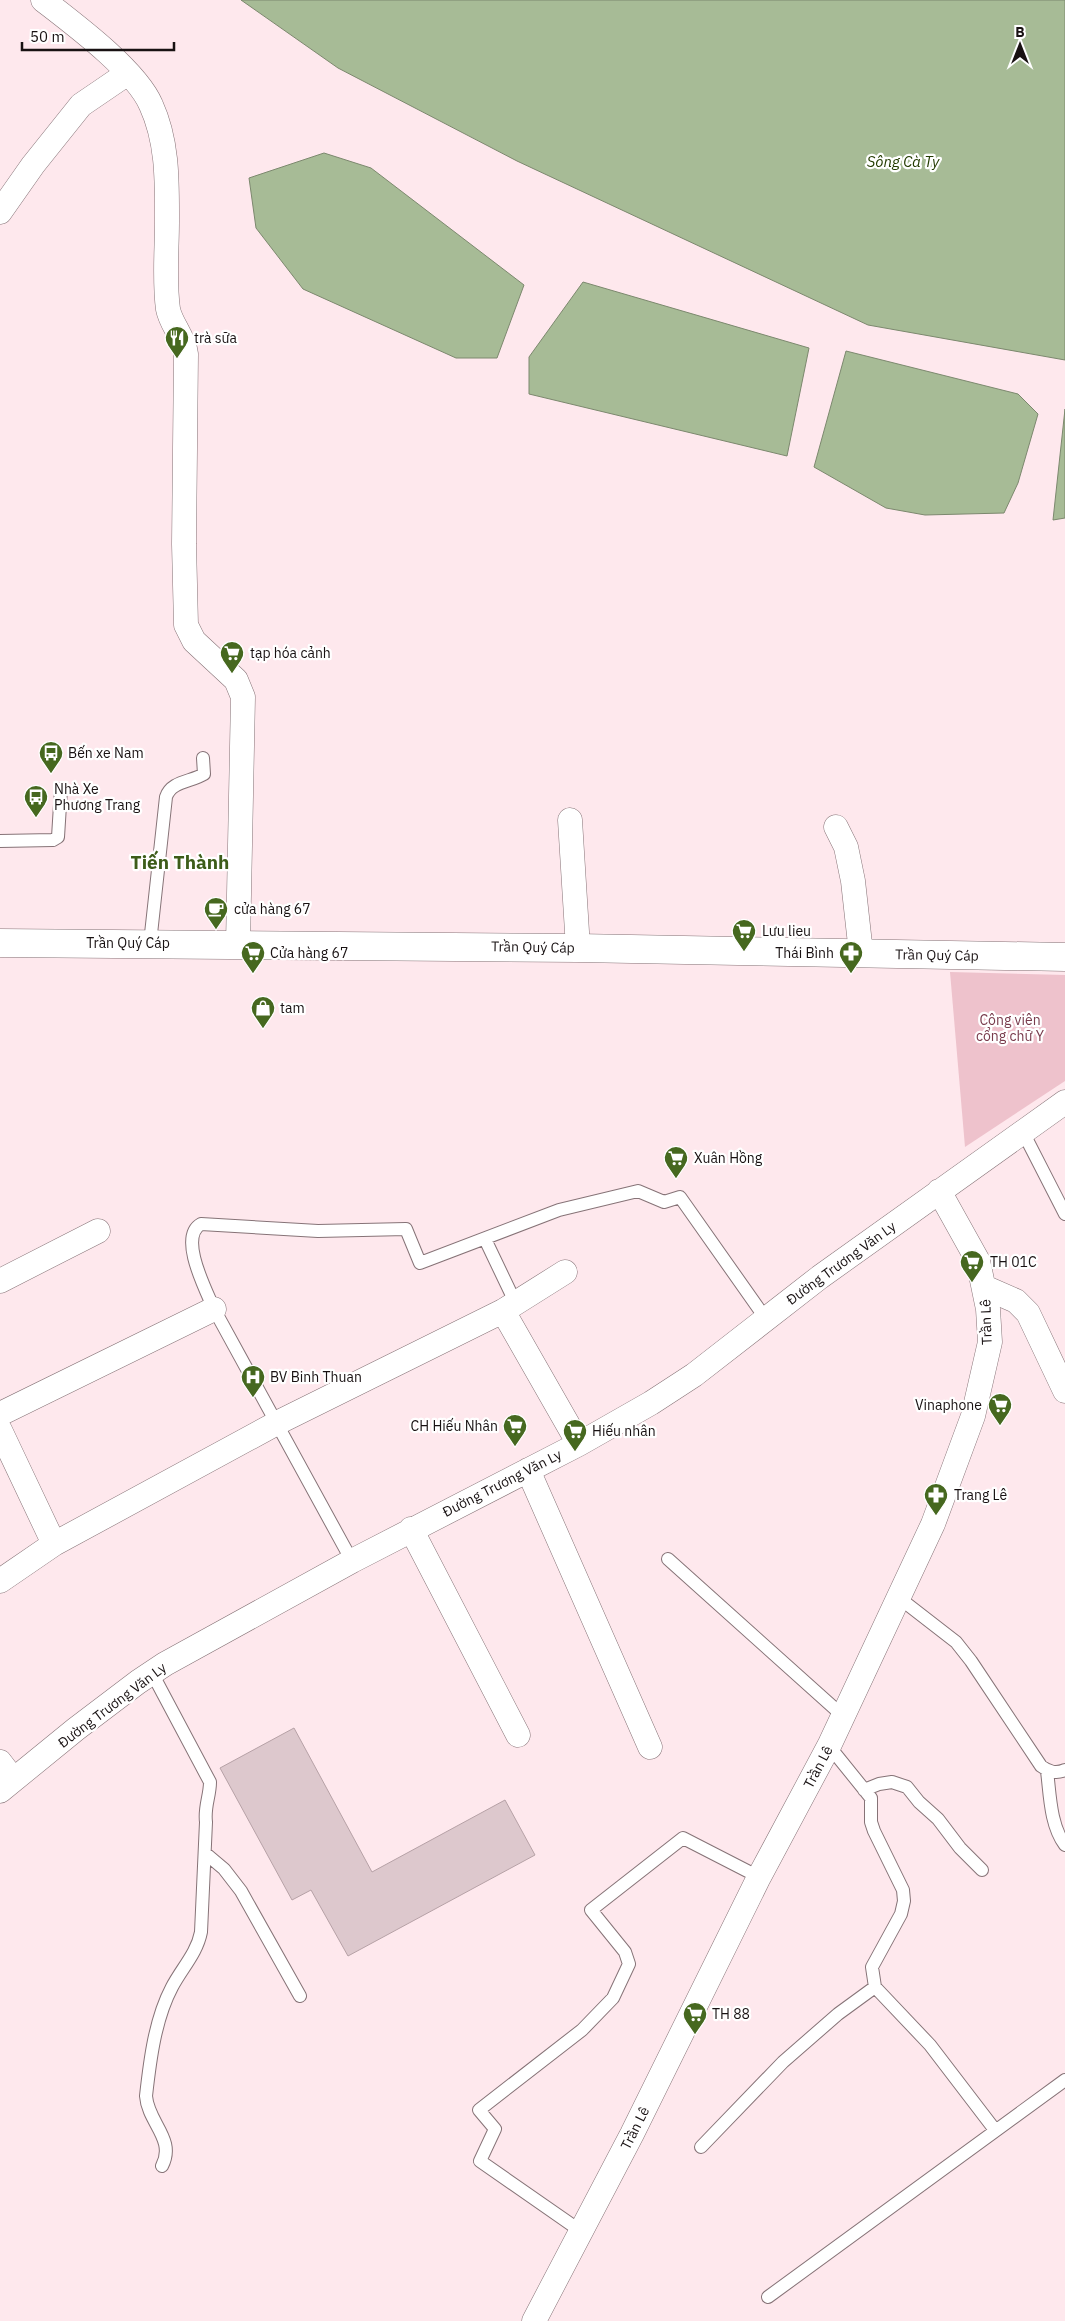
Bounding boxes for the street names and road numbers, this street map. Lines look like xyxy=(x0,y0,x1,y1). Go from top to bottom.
street label: Trần Quý Cáp xyxy=(86,934,170,952)
street label: Trần Quý Cáp xyxy=(491,937,575,957)
street label: Trần Quý Cáp xyxy=(895,945,979,965)
street label: Đường Trương Văn Ly xyxy=(783,1217,899,1309)
street label: Trần Lê xyxy=(976,1299,996,1345)
street label: Đường Trương Văn Ly xyxy=(439,1445,565,1521)
street label: Đường Trương Văn Ly xyxy=(54,1658,170,1752)
street label: Trần Lê xyxy=(799,1742,837,1791)
street label: Trần Lê xyxy=(617,2103,654,2152)

